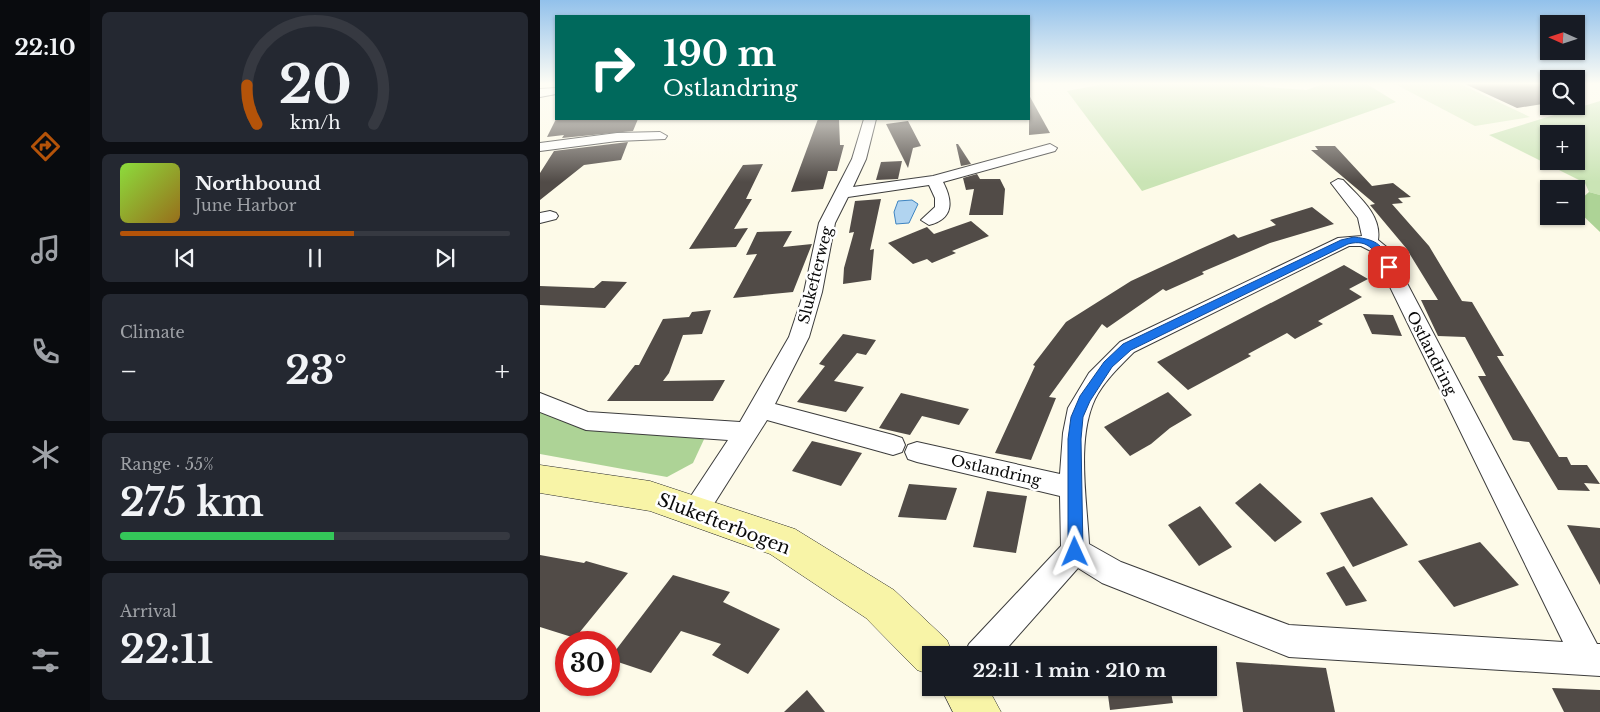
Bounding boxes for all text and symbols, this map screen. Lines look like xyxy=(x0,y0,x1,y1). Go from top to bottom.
north arrow xyxy=(1540,15,1585,60)
map controls xyxy=(1540,15,1585,225)
text: 190 m xyxy=(663,32,776,75)
text: 22:10 xyxy=(14,34,76,61)
icon: right xyxy=(580,35,645,100)
text: 20 xyxy=(278,53,352,117)
button: search xyxy=(1540,70,1585,115)
text: Ostlandring xyxy=(663,75,798,102)
text: km/h xyxy=(290,112,340,134)
button: + xyxy=(1540,125,1585,170)
icon: directions xyxy=(28,129,63,164)
text: Northbound xyxy=(195,172,321,195)
button: − xyxy=(1540,180,1585,225)
text: June Harbor xyxy=(195,195,296,215)
street label: Slukefterweg xyxy=(794,223,837,326)
icon: music xyxy=(28,232,63,267)
icon: previous xyxy=(171,244,199,272)
icon: pause xyxy=(301,244,329,272)
icon: next xyxy=(431,244,459,272)
pin xyxy=(1368,246,1410,288)
icon: arrive xyxy=(1375,253,1403,281)
street label: Ostlandring xyxy=(1403,308,1462,399)
text: Climate xyxy=(120,322,185,342)
icon: phone xyxy=(28,334,63,369)
text: 23° xyxy=(285,347,347,394)
text: − xyxy=(120,354,138,389)
text: + xyxy=(495,354,510,389)
icon: climate xyxy=(28,437,63,472)
street label: Ostlandring xyxy=(949,450,1044,490)
text: Range · 55% xyxy=(120,454,214,474)
text: 275 km xyxy=(120,479,264,526)
street label: Slukefterbogen xyxy=(655,489,793,559)
position arrow xyxy=(1048,525,1100,577)
icon: car xyxy=(28,540,63,575)
text: Arrival xyxy=(120,601,177,621)
text: 22:11 xyxy=(120,626,213,673)
speed limit sign: 30 xyxy=(555,631,620,696)
icon: filters xyxy=(28,643,63,678)
text: 22:11 · 1 min · 210 m xyxy=(973,659,1166,682)

